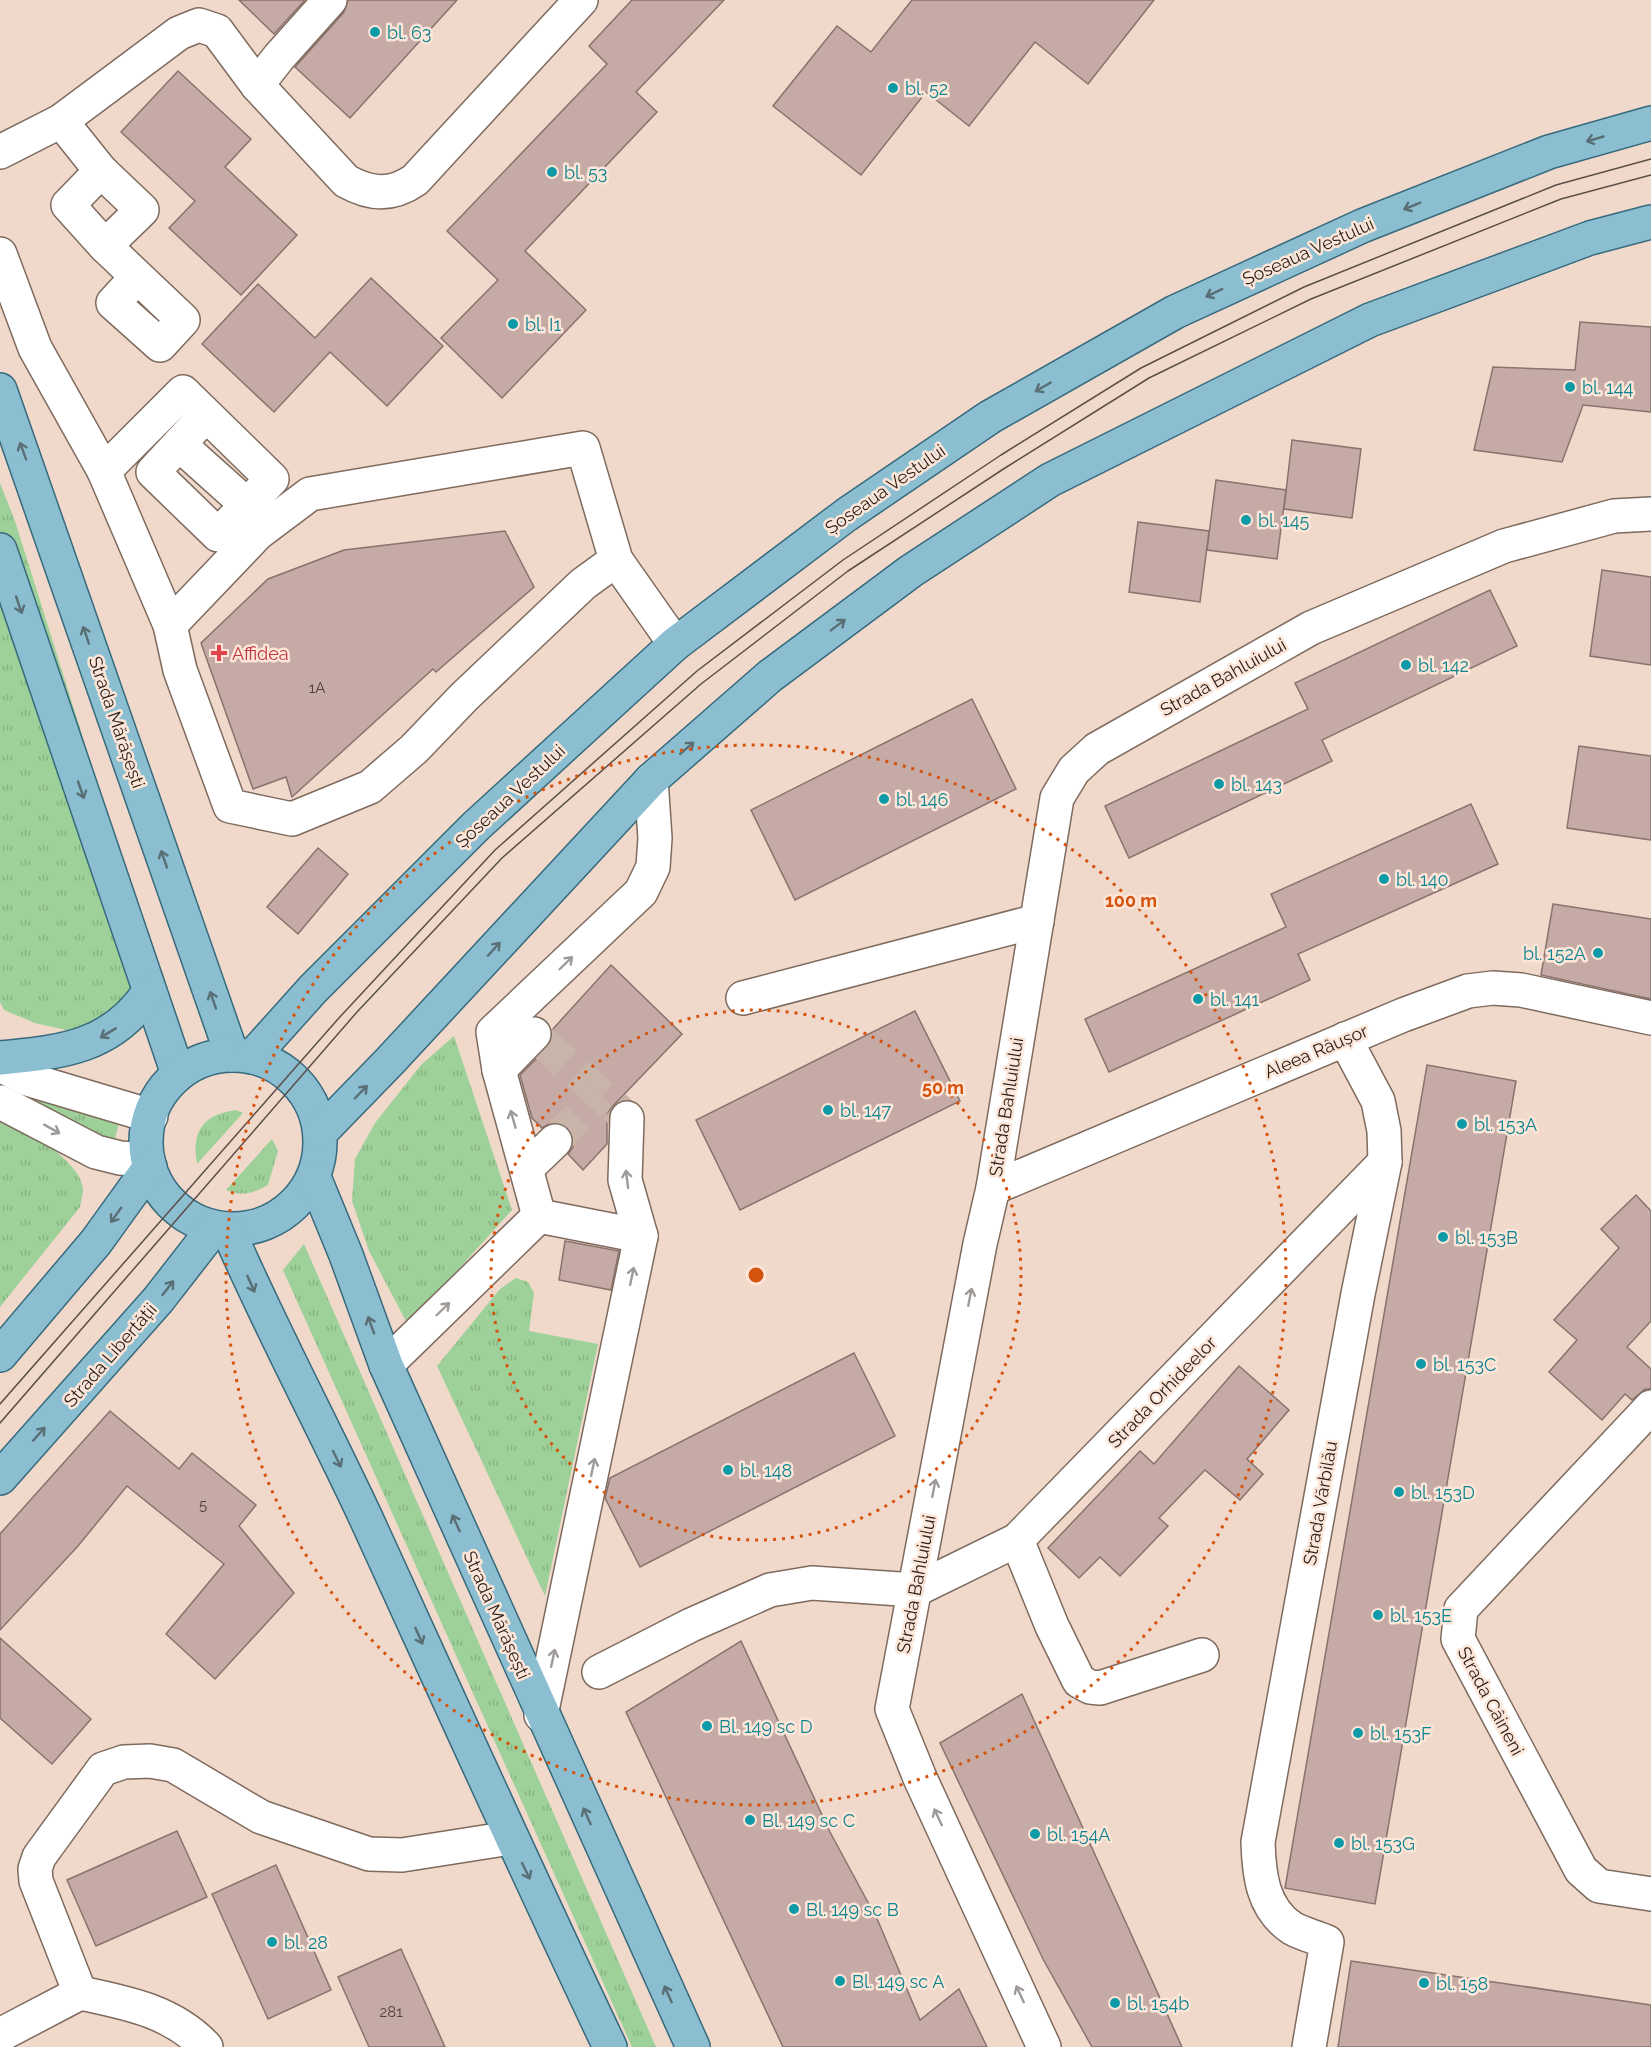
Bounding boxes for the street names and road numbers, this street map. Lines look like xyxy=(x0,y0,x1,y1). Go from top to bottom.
street label: Șoseaua Vestului xyxy=(1239,213,1377,289)
street label: Șoseaua Vestului xyxy=(821,440,949,538)
street label: Strada Bahluiului xyxy=(1156,634,1290,720)
street label: Strada Mărășești xyxy=(85,653,149,791)
street label: Șoseaua Vestului xyxy=(451,740,569,852)
street label: Aleea Râușor xyxy=(1261,1019,1372,1082)
street label: Strada Bahluiului xyxy=(985,1036,1027,1178)
street label: Strada Libertății xyxy=(59,1299,161,1411)
street label: Strada Orhideelor xyxy=(1103,1331,1221,1452)
street label: Strada Vărbilău xyxy=(1299,1439,1341,1567)
street label: Strada Bahluiului xyxy=(892,1513,940,1655)
street label: Strada Mărășești xyxy=(459,1548,535,1682)
street label: Strada Câineni xyxy=(1454,1643,1528,1759)

